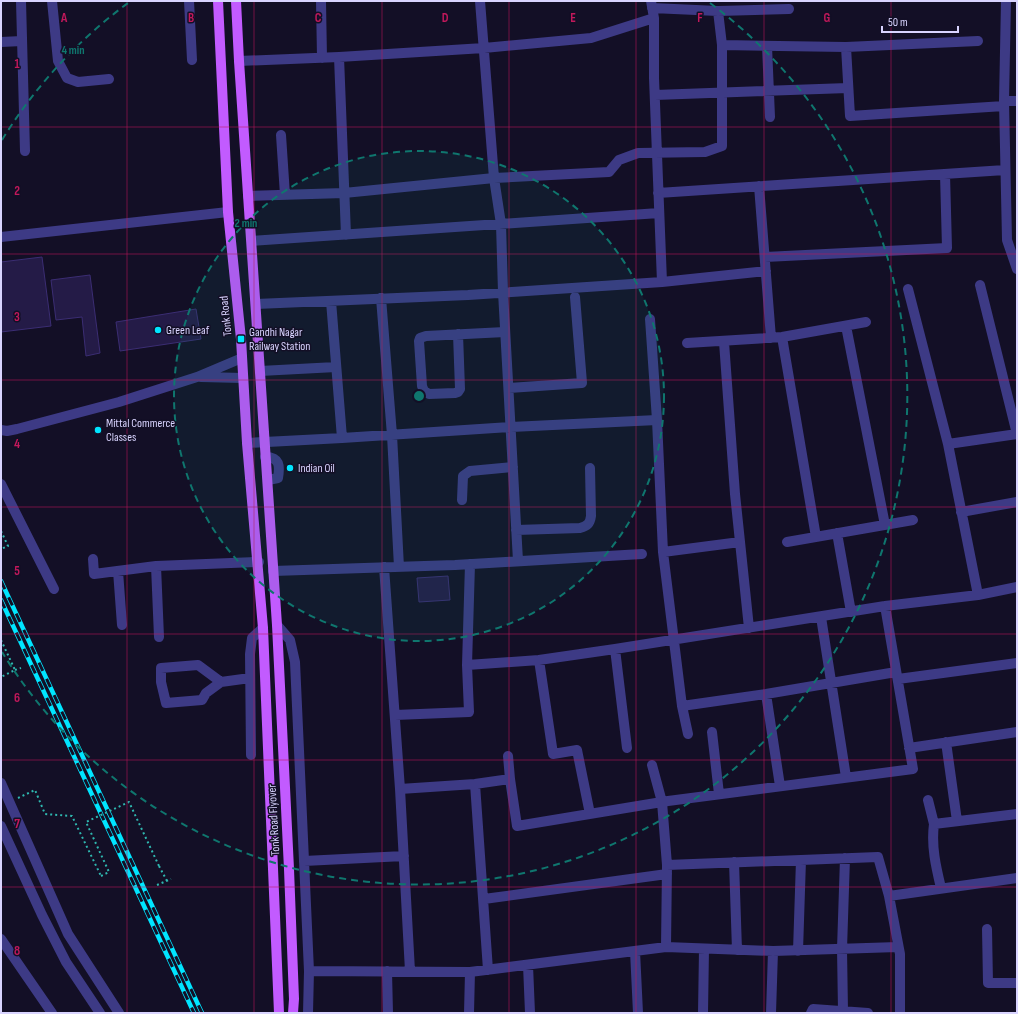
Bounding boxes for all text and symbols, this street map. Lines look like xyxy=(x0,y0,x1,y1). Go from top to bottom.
scale bar xyxy=(882,8,958,34)
text: A xyxy=(60,10,68,26)
text: B xyxy=(188,10,194,26)
text: C xyxy=(315,10,322,26)
text: D xyxy=(442,10,449,26)
text: E xyxy=(570,10,576,26)
text: F xyxy=(697,10,703,26)
text: G xyxy=(824,10,831,26)
text: 50 m xyxy=(888,15,908,30)
text: 4 min xyxy=(61,43,85,58)
text: 1 xyxy=(14,56,20,72)
text: 2 xyxy=(14,183,20,199)
text: 2 min xyxy=(235,216,257,231)
street label: Tonk Road xyxy=(216,295,236,337)
text: 3 xyxy=(14,309,20,325)
place label: Green Leaf xyxy=(166,323,210,338)
marker: Green Leaf xyxy=(153,325,163,335)
place label: Gandhi Nagar Railway Station xyxy=(249,325,311,354)
marker: Gandhi Nagar Railway Station xyxy=(236,334,246,344)
centre of rings xyxy=(412,389,426,403)
place label: Mittal Commerce Classes xyxy=(106,416,175,445)
marker: Mittal Commerce Classes xyxy=(93,425,103,435)
text: 4 xyxy=(14,436,20,452)
place label: Indian Oil xyxy=(298,461,335,476)
marker: Indian Oil xyxy=(285,463,295,473)
text: 5 xyxy=(14,563,20,579)
text: 6 xyxy=(14,690,20,706)
street label: Tonk Road Flyover xyxy=(265,783,283,856)
text: 7 xyxy=(14,816,20,832)
text: 8 xyxy=(14,943,20,959)

